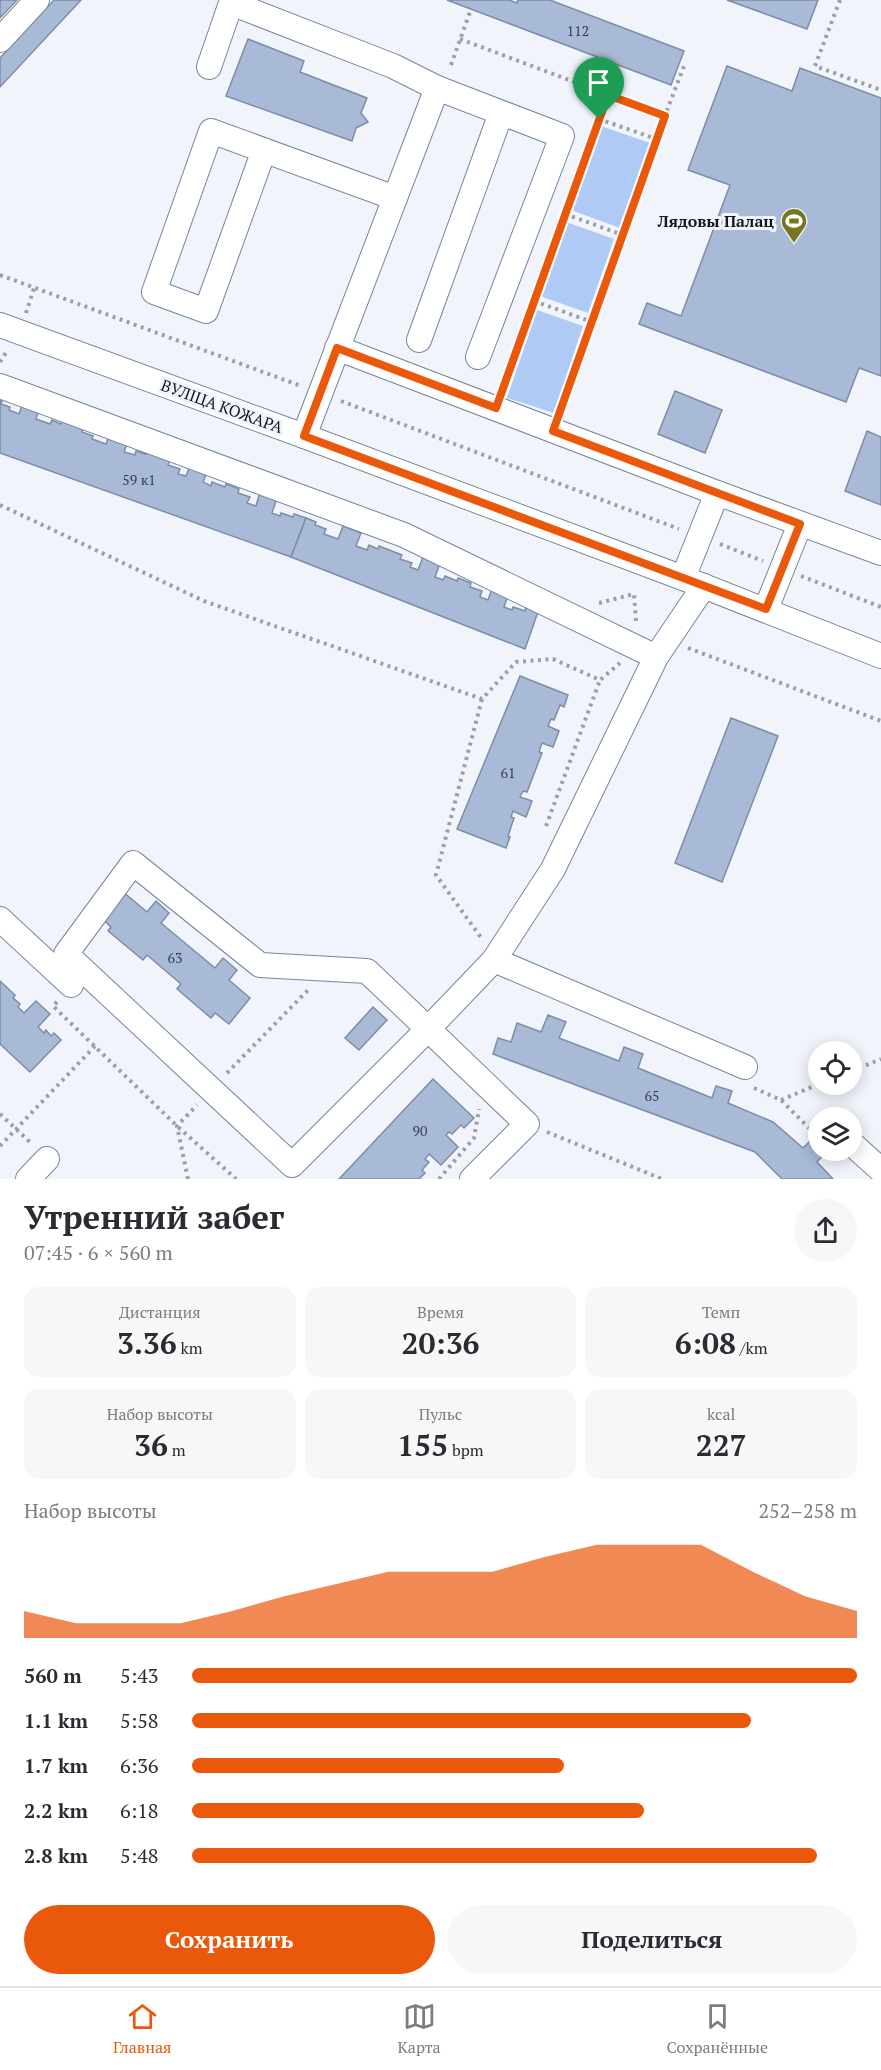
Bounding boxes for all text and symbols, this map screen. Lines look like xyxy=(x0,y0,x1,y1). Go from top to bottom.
house number: 112 xyxy=(567,21,589,40)
pin xyxy=(573,57,624,119)
icon: arrive xyxy=(582,66,615,99)
sports icon: Лядовы Палац xyxy=(779,206,809,244)
place label: Лядовы Палац xyxy=(656,210,774,232)
street label: ВУЛІЦА КОЖАРА xyxy=(158,374,286,438)
house number: 59 к1 xyxy=(122,470,156,489)
house number: 61 xyxy=(501,763,515,782)
house number: 63 xyxy=(168,948,182,967)
map controls xyxy=(808,1041,862,1161)
button: locate xyxy=(808,1041,862,1095)
house number: 65 xyxy=(645,1086,659,1105)
button: layers xyxy=(808,1107,862,1161)
house number: 90 xyxy=(413,1121,427,1140)
text: Утренний забег xyxy=(24,1195,284,1238)
button: share xyxy=(794,1199,857,1262)
text: 07:45 · 6 × 560 m xyxy=(24,1239,173,1266)
text: Дистанция xyxy=(119,1301,201,1323)
text: Время xyxy=(417,1301,464,1323)
text: Темп xyxy=(702,1301,740,1323)
text: 3.36 xyxy=(117,1323,177,1363)
text: 20:36 xyxy=(401,1323,480,1363)
text: 6:08 xyxy=(675,1323,736,1363)
text: km xyxy=(177,1337,203,1359)
text: /km xyxy=(736,1337,767,1359)
text: Набор высоты xyxy=(107,1403,213,1425)
text: Пульс xyxy=(419,1403,462,1425)
text: kcal xyxy=(707,1403,735,1425)
text: 36 xyxy=(134,1425,168,1465)
text: 155 xyxy=(397,1425,448,1465)
text: 227 xyxy=(696,1425,747,1465)
text: m xyxy=(168,1439,186,1461)
text: bpm xyxy=(448,1439,484,1461)
text: Набор высоты xyxy=(24,1497,157,1524)
text: 252–258 m xyxy=(758,1497,857,1524)
text: 560 m xyxy=(24,1662,82,1689)
text: 5:43 xyxy=(120,1662,159,1689)
text: 1.1 km xyxy=(24,1707,88,1734)
text: 5:58 xyxy=(120,1707,159,1734)
text: 1.7 km xyxy=(24,1752,88,1779)
text: 6:36 xyxy=(120,1752,159,1779)
text: 2.2 km xyxy=(24,1797,88,1824)
text: 6:18 xyxy=(120,1797,159,1824)
text: 2.8 km xyxy=(24,1842,88,1869)
text: 5:48 xyxy=(120,1842,159,1869)
button: Сохранить xyxy=(24,1905,435,1974)
button: Поделиться xyxy=(447,1905,857,1974)
tab: Главная xyxy=(113,2000,172,2058)
tab: Карта xyxy=(397,2000,441,2058)
tab: Сохранённые xyxy=(667,2000,768,2058)

